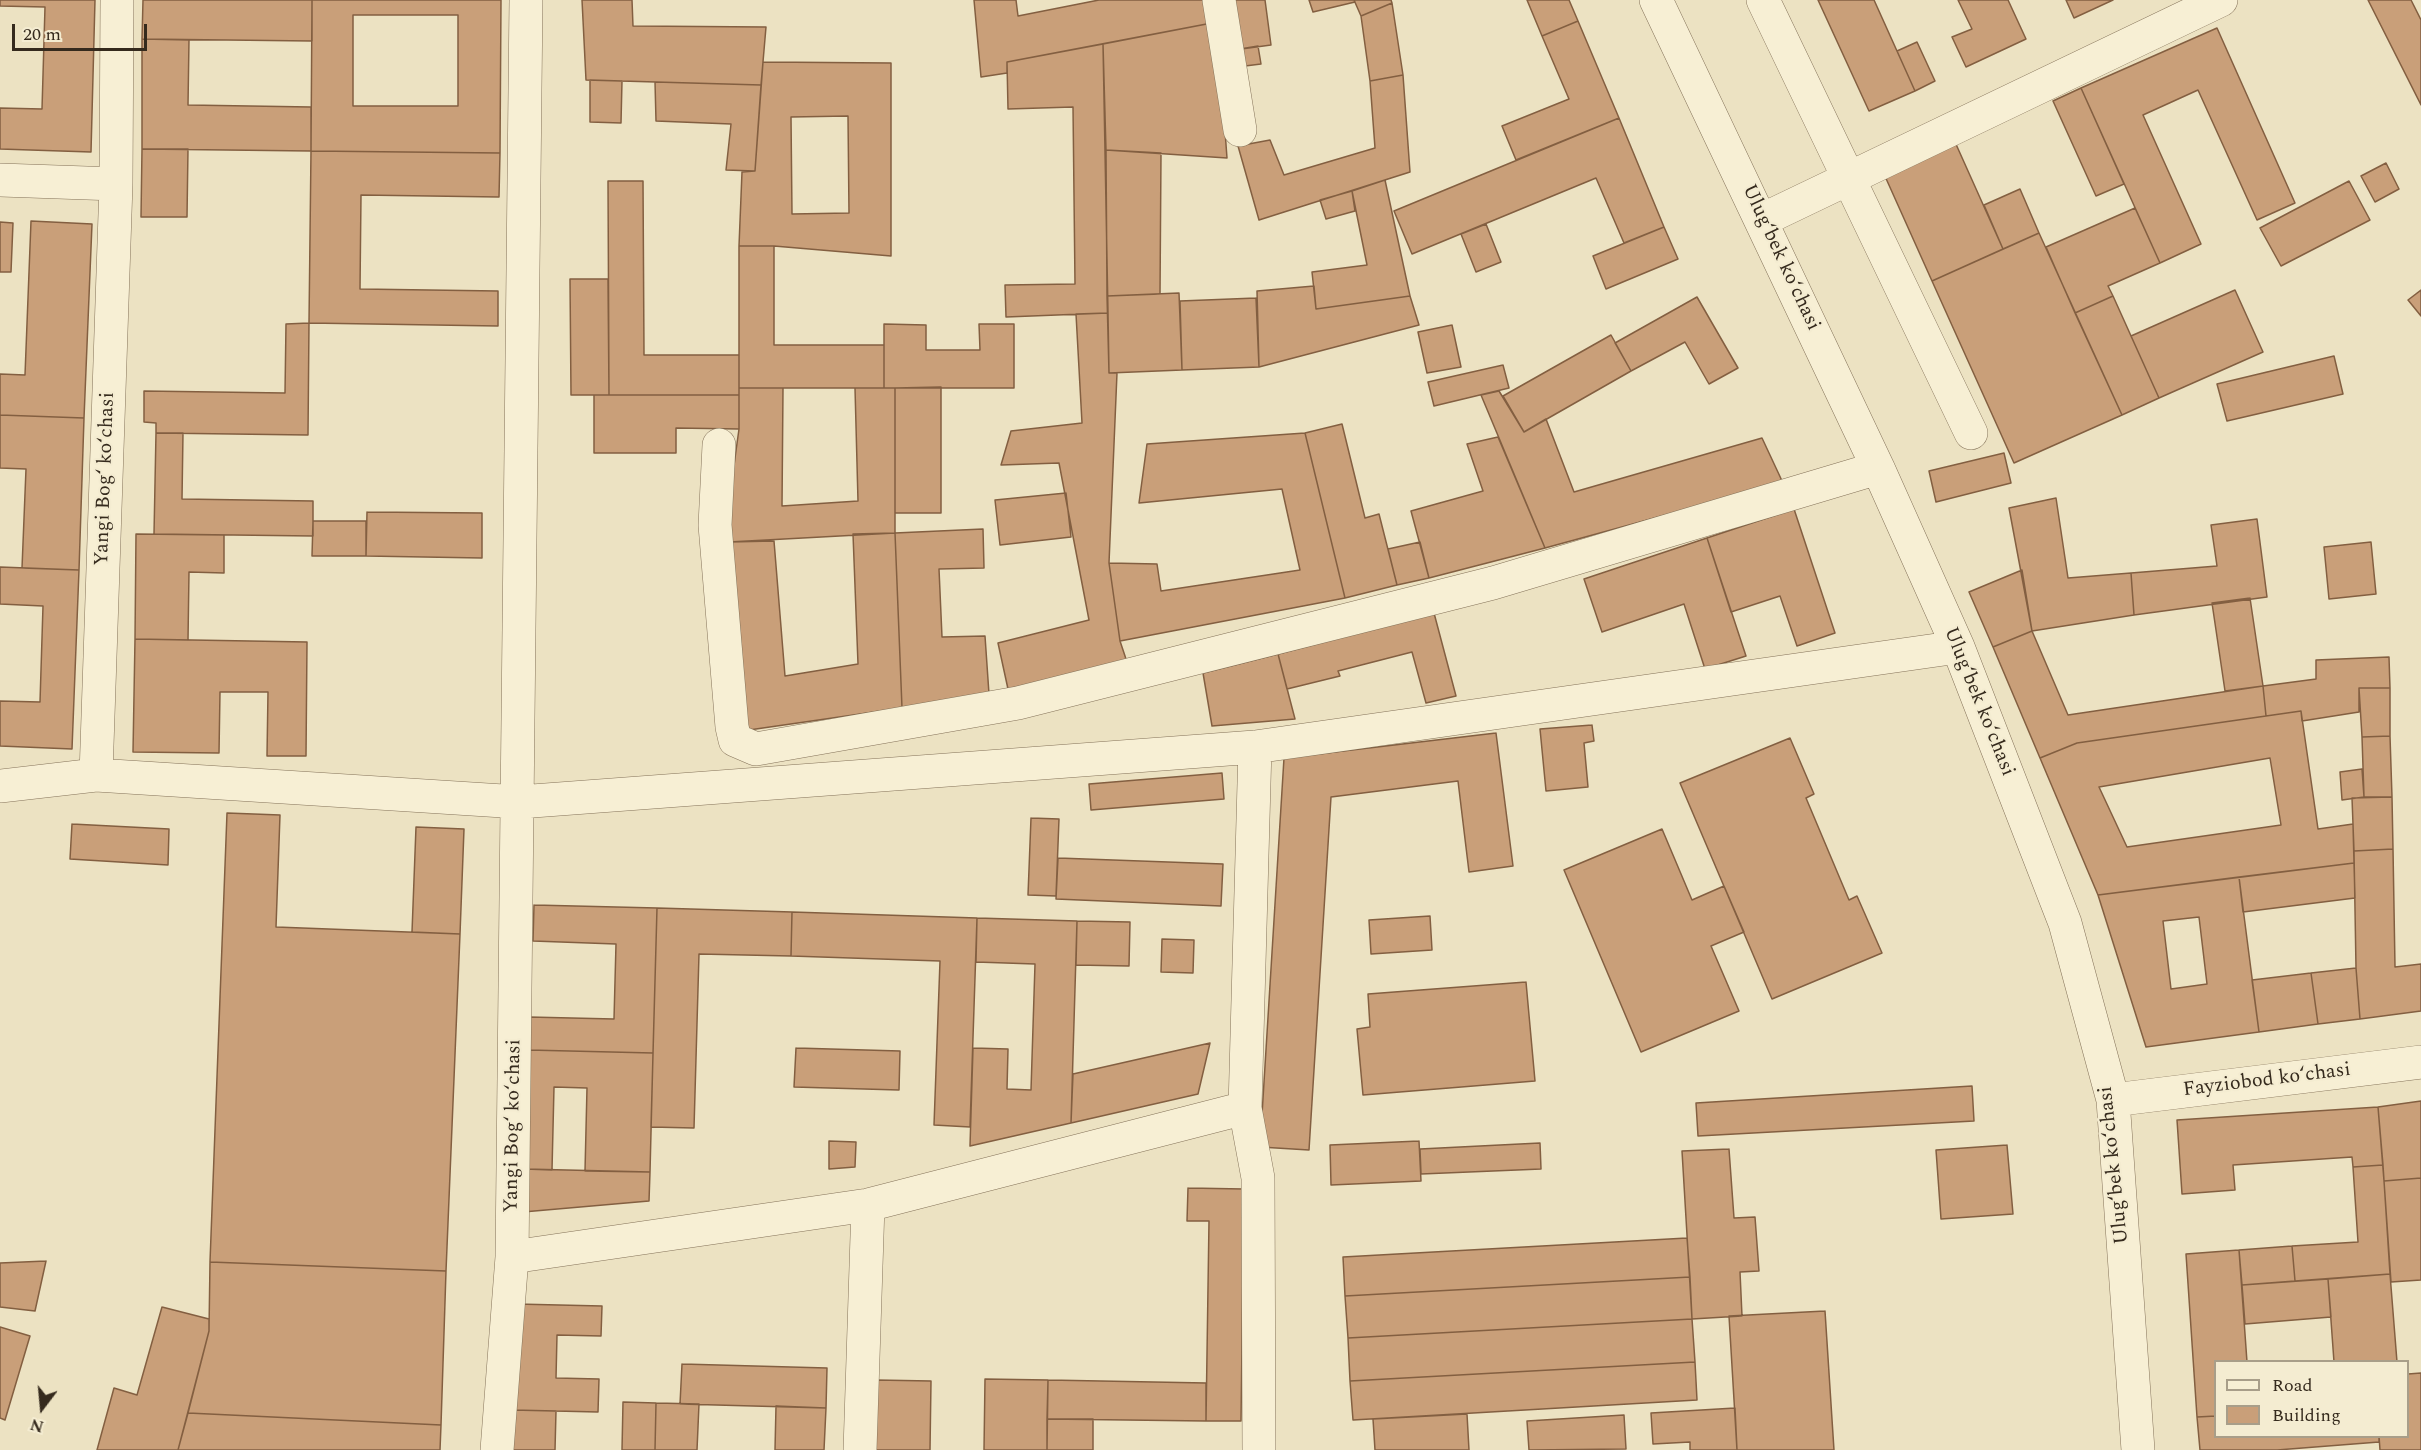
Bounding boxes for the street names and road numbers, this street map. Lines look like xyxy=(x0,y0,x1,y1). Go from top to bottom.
street label: Ulugʻbek koʻchasi xyxy=(1736,181,1824,335)
street label: Yangi Bogʻ koʻchasi xyxy=(91,392,121,566)
street label: Ulugʻbek koʻchasi xyxy=(1937,624,2019,780)
street label: Yangi Bogʻ koʻchasi xyxy=(500,1039,528,1213)
street label: Fayziobod koʻchasi xyxy=(2182,1059,2352,1103)
street label: Ulugʻbek koʻchasi xyxy=(2095,1085,2135,1245)

